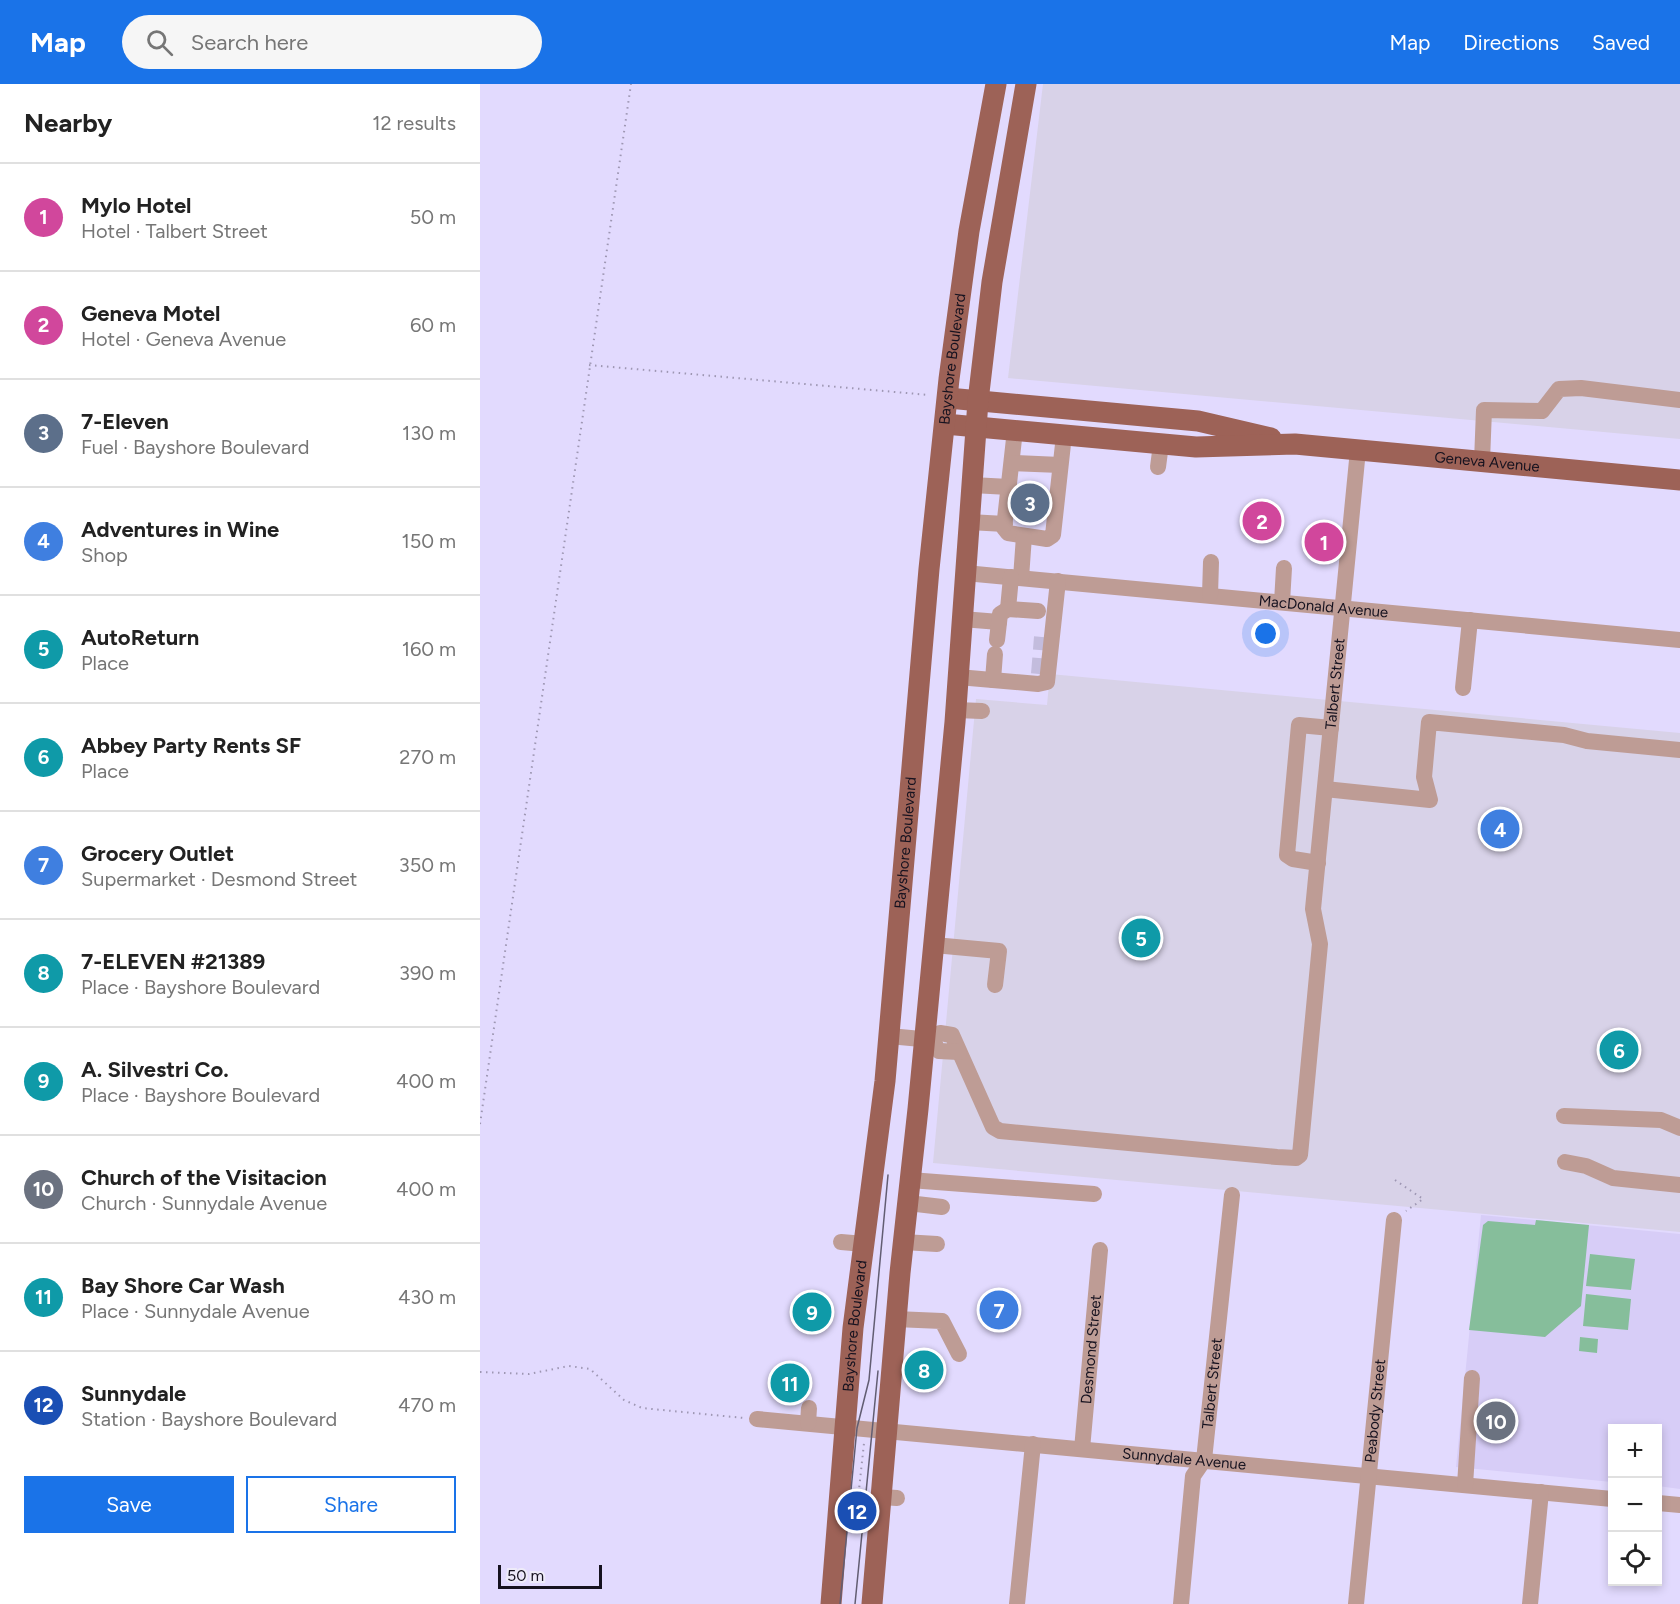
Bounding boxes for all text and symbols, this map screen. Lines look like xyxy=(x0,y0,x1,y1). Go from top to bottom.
search box xyxy=(122,15,542,69)
text: Map xyxy=(30,25,86,59)
icon: search xyxy=(143,26,176,59)
text: Search here xyxy=(191,29,308,56)
text: Map xyxy=(1389,30,1430,55)
text: Directions xyxy=(1463,30,1559,55)
text: Saved xyxy=(1592,30,1650,55)
text: Nearby xyxy=(24,107,112,139)
text: 12 results xyxy=(372,111,456,135)
text: Mylo Hotel xyxy=(81,192,191,219)
text: 1 xyxy=(39,205,48,229)
text: 50 m xyxy=(410,205,456,229)
text: Hotel · Talbert Street xyxy=(81,219,268,243)
street label: Bayshore Boulevard xyxy=(935,292,969,426)
text: Geneva Motel xyxy=(81,300,220,327)
text: 2 xyxy=(38,313,49,337)
text: 60 m xyxy=(410,313,456,337)
text: Hotel · Geneva Avenue xyxy=(81,327,286,351)
text: 7-Eleven xyxy=(81,408,169,435)
text: 3 xyxy=(38,421,49,445)
text: 130 m xyxy=(402,421,456,445)
text: Fuel · Bayshore Boulevard xyxy=(81,435,309,459)
street label: Geneva Avenue xyxy=(1434,448,1541,476)
pin: 3 xyxy=(1010,480,1050,526)
pin: 2 xyxy=(1242,498,1282,544)
text: Adventures in Wine xyxy=(81,516,279,543)
pin: 1 xyxy=(1304,520,1344,564)
text: 4 xyxy=(37,529,50,553)
text: 150 m xyxy=(401,529,456,553)
text: Shop xyxy=(81,543,128,567)
street label: MacDonald Avenue xyxy=(1258,592,1389,622)
your location xyxy=(1251,619,1280,648)
text: AutoReturn xyxy=(81,624,199,651)
text: 5 xyxy=(38,637,49,661)
text: 160 m xyxy=(402,637,456,661)
street label: Talbert Street xyxy=(1322,637,1349,730)
text: Place xyxy=(81,651,129,675)
text: Abbey Party Rents SF xyxy=(81,732,301,759)
text: 6 xyxy=(38,745,49,769)
text: 270 m xyxy=(399,745,456,769)
text: Place xyxy=(81,759,129,783)
street label: Bayshore Boulevard xyxy=(891,776,920,910)
pin: 4 xyxy=(1480,806,1520,852)
text: Grocery Outlet xyxy=(81,840,234,867)
text: 7 xyxy=(38,853,49,877)
text: 350 m xyxy=(399,853,456,877)
text: Supermarket · Desmond Street xyxy=(81,867,357,891)
pin: 5 xyxy=(1122,916,1160,960)
text: 7-ELEVEN #21389 xyxy=(81,948,265,975)
text: 8 xyxy=(37,961,50,985)
text: 390 m xyxy=(399,961,456,985)
text: Place · Bayshore Boulevard xyxy=(81,975,320,999)
pin: 6 xyxy=(1600,1028,1638,1072)
text: A. Silvestri Co. xyxy=(81,1056,229,1083)
text: 9 xyxy=(38,1069,49,1093)
text: 400 m xyxy=(396,1069,456,1093)
text: Place · Bayshore Boulevard xyxy=(81,1083,320,1107)
text: Church of the Visitacion xyxy=(81,1164,327,1191)
text: 10 xyxy=(33,1177,54,1201)
text: 400 m xyxy=(396,1177,456,1201)
text: Church · Sunnydale Avenue xyxy=(81,1191,327,1215)
street label: Bayshore Boulevard xyxy=(839,1259,871,1393)
text: Bay Shore Car Wash xyxy=(81,1272,285,1299)
text: 11 xyxy=(35,1285,52,1309)
text: 430 m xyxy=(398,1285,456,1309)
pin: 7 xyxy=(980,1288,1018,1332)
pin: 9 xyxy=(792,1290,832,1334)
street label: Desmond Street xyxy=(1077,1294,1105,1405)
text: Place · Sunnydale Avenue xyxy=(81,1299,310,1323)
street label: Talbert Street xyxy=(1198,1336,1226,1430)
pin: 8 xyxy=(904,1348,944,1392)
street label: Peabody Street xyxy=(1361,1358,1389,1464)
pin: 11 xyxy=(770,1360,810,1406)
text: Sunnydale xyxy=(81,1380,186,1407)
text: 12 xyxy=(33,1393,54,1417)
text: 470 m xyxy=(398,1393,456,1417)
pin: 10 xyxy=(1476,1398,1516,1444)
text: Station · Bayshore Boulevard xyxy=(81,1407,337,1431)
map controls xyxy=(1608,1424,1662,1586)
button: + xyxy=(1608,1424,1662,1478)
street label: Sunnydale Avenue xyxy=(1121,1444,1247,1474)
button: Save xyxy=(24,1476,234,1533)
button: Share xyxy=(246,1476,456,1533)
button: − xyxy=(1608,1478,1662,1532)
pin: 12 xyxy=(838,1488,877,1534)
button: locate xyxy=(1608,1532,1662,1586)
scale bar xyxy=(498,1562,602,1590)
text: 50 m xyxy=(507,1566,544,1585)

